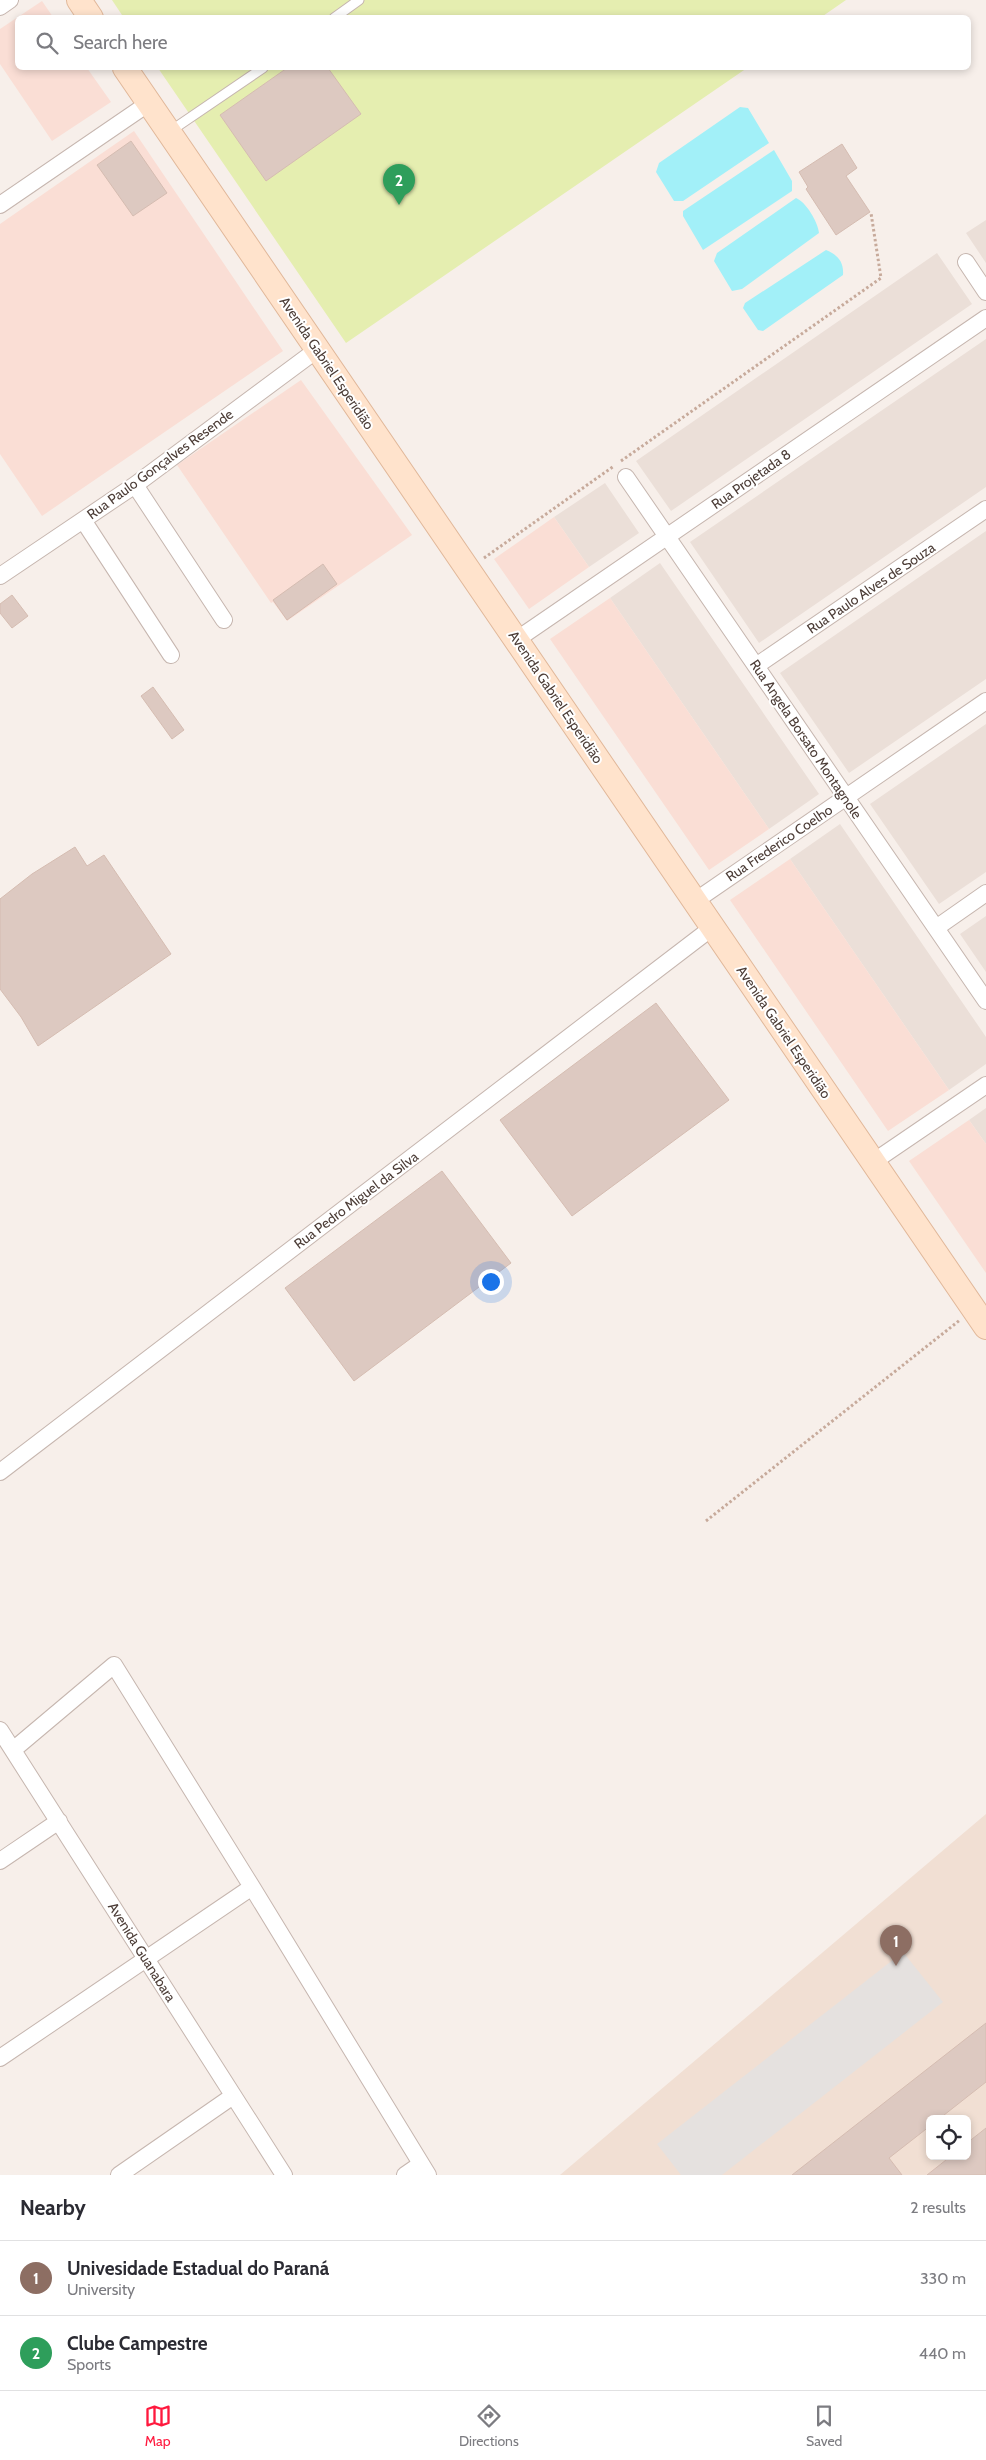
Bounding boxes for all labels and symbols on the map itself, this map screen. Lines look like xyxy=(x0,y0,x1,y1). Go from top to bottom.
pin: 2 xyxy=(383,164,415,205)
street label: Avenida Gabriel Esperidião xyxy=(276,293,378,433)
street label: Rua Paulo Gonçalves Resende xyxy=(83,405,237,523)
street label: Rua Projetada 8 xyxy=(708,445,794,513)
street label: Rua Paulo Alves de Souza xyxy=(804,538,939,638)
street label: Avenida Gabriel Esperidião xyxy=(505,627,607,767)
street label: Rua Angela Borsato Montagnole xyxy=(746,656,866,822)
street label: Rua Frederico Coelho xyxy=(722,800,836,885)
street label: Avenida Gabriel Esperidião xyxy=(733,962,835,1102)
street label: Rua Pedro Miguel da Silva xyxy=(290,1147,422,1253)
your location xyxy=(478,1269,504,1295)
street label: Avenida Guanabara xyxy=(104,1899,180,2005)
pin: 1 xyxy=(880,1925,912,1966)

